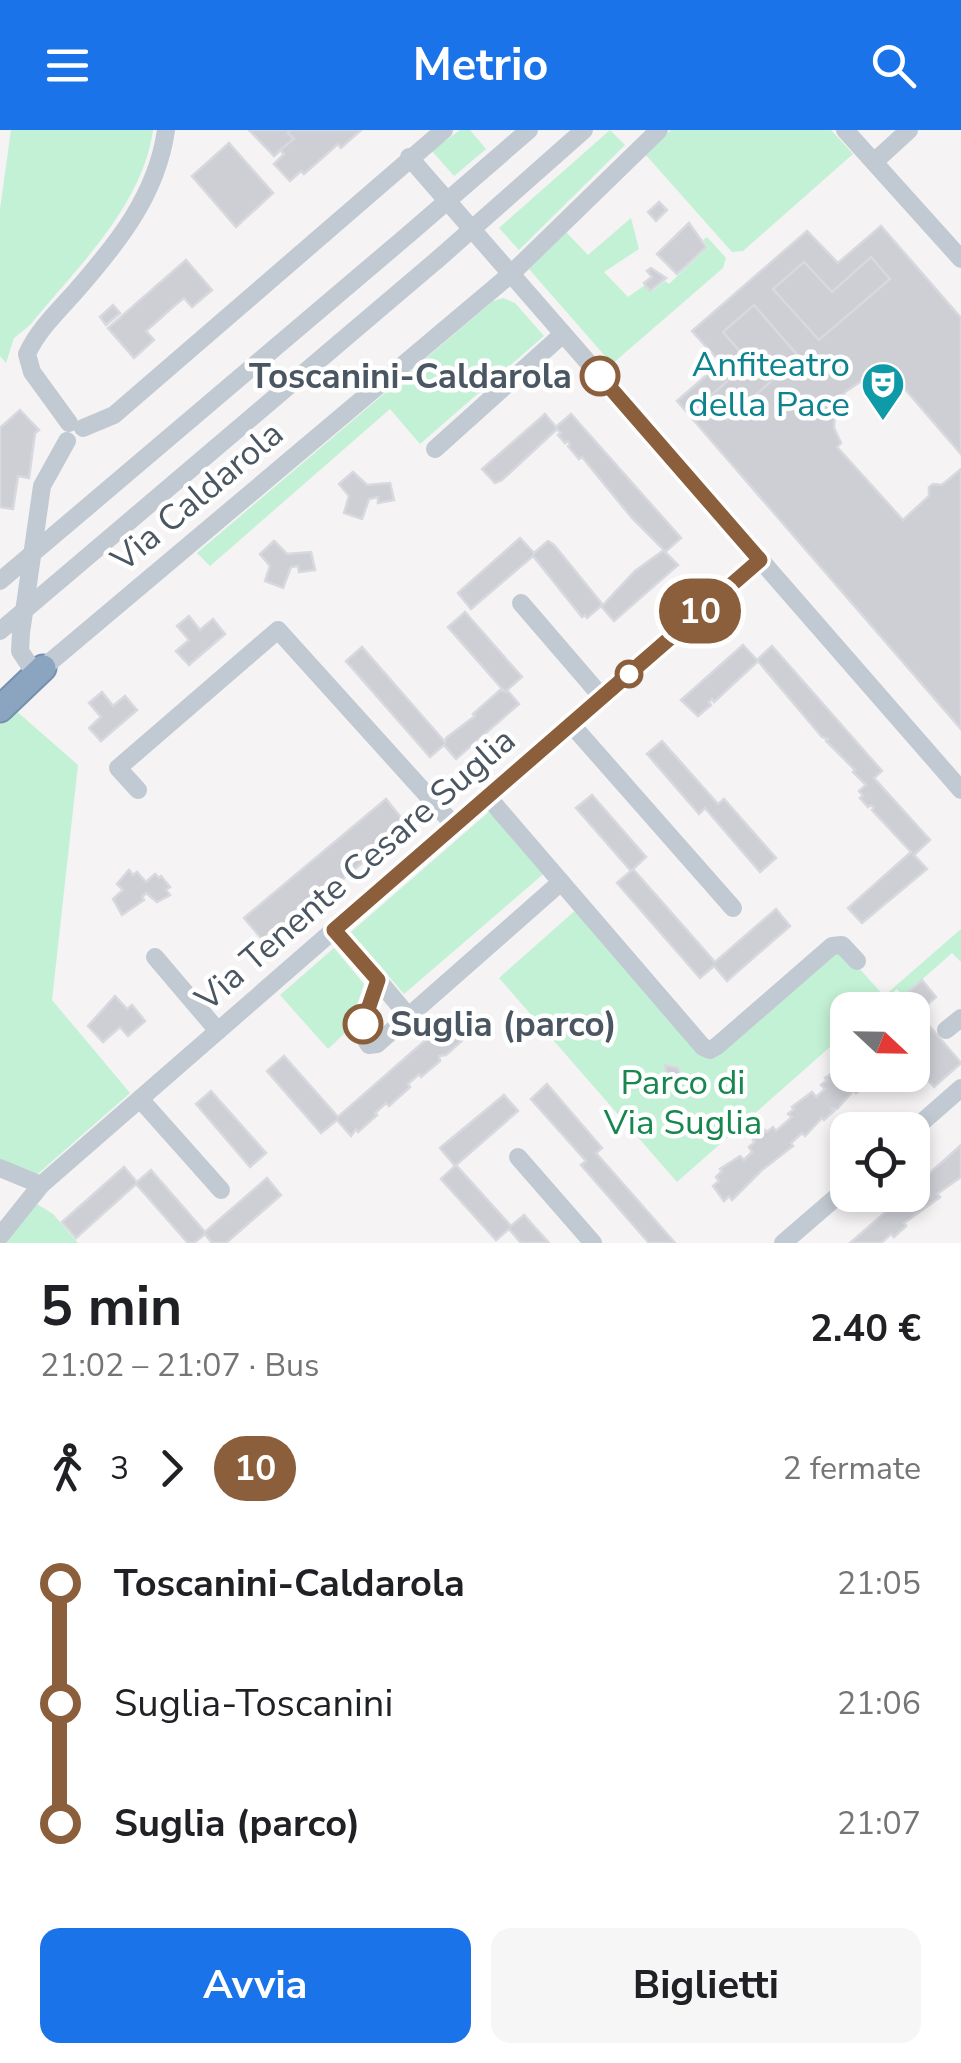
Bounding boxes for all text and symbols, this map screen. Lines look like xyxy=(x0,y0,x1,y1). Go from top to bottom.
text: Metrio xyxy=(413,35,548,96)
icon: menu xyxy=(40,38,95,93)
icon: search xyxy=(866,38,921,93)
place label: Anfiteatro della Pace xyxy=(688,341,850,428)
place label: Toscanini-Caldarola xyxy=(249,353,572,400)
marker: Toscanini-Caldarola xyxy=(581,357,619,395)
theatre icon: Anfiteatro della Pace xyxy=(860,361,906,422)
street label: Via Caldarola xyxy=(101,411,293,583)
line badge: 10 xyxy=(655,578,745,644)
text: 10 xyxy=(679,588,721,635)
unlabelled marker xyxy=(616,661,642,687)
street label: Via Tenente Cesare Suglia xyxy=(185,717,525,1022)
north arrow xyxy=(830,992,930,1092)
map controls xyxy=(830,992,930,1212)
place label: Suglia (parco) xyxy=(390,1001,617,1048)
marker: Suglia (parco) xyxy=(344,1005,382,1043)
park label: Parco di Via Suglia xyxy=(603,1059,762,1146)
button: locate xyxy=(830,1112,930,1212)
text: 5 min xyxy=(40,1269,182,1344)
text: 2.40 € xyxy=(810,1303,921,1354)
text: 21:02 – 21:07 · Bus xyxy=(40,1344,319,1387)
icon: walk xyxy=(40,1441,95,1496)
icon: forward xyxy=(144,1441,199,1496)
text: 10 xyxy=(234,1445,276,1492)
text: 3 xyxy=(110,1447,129,1490)
text: 2 fermate xyxy=(782,1447,921,1490)
text: Toscanini-Caldarola xyxy=(114,1558,465,1609)
text: 21:05 xyxy=(837,1562,921,1605)
text: Suglia-Toscanini xyxy=(114,1678,393,1729)
text: 21:06 xyxy=(837,1682,921,1725)
text: Suglia (parco) xyxy=(114,1798,360,1849)
text: 21:07 xyxy=(837,1802,921,1845)
button: Avvia xyxy=(40,1928,471,2043)
button: Biglietti xyxy=(491,1928,921,2043)

